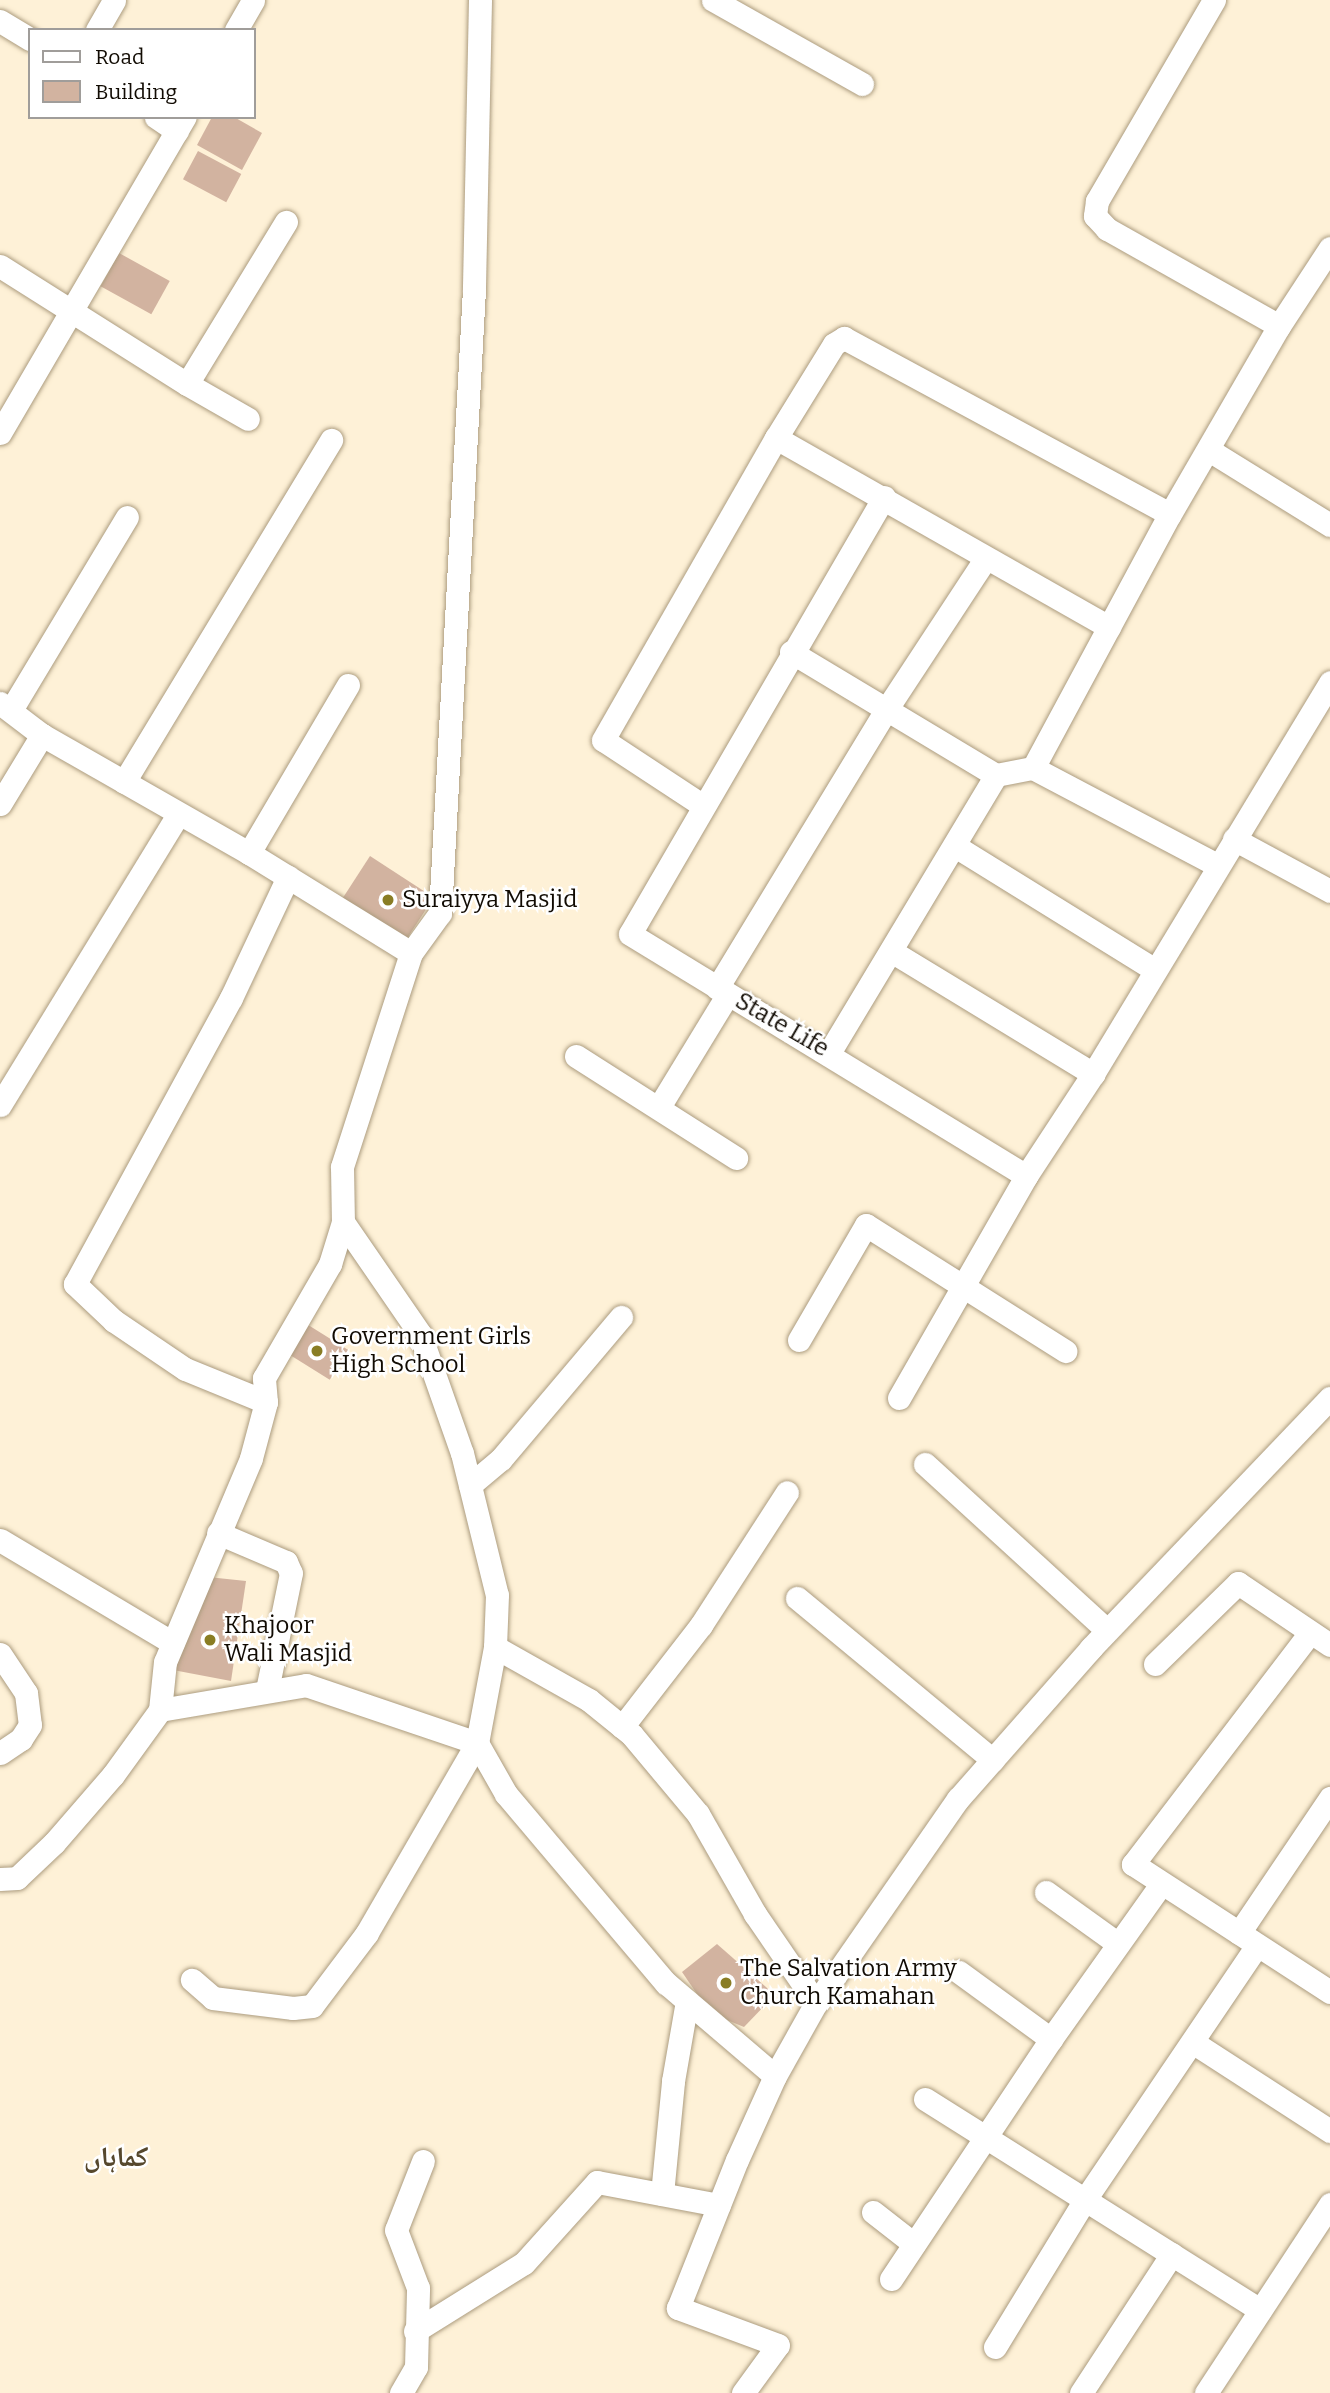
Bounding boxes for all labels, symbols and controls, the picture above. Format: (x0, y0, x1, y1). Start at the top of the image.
legend (28, 28, 256, 119)
text: Road (95, 44, 144, 70)
text: Building (95, 79, 177, 105)
place label: Suraiyya Masjid (402, 886, 577, 914)
marker: Suraiyya Masjid (380, 892, 396, 908)
street label: State Life (730, 987, 834, 1063)
place label: Government Girls High School (331, 1323, 531, 1379)
marker: Government Girls High School (309, 1343, 325, 1359)
place label: Khajoor Wali Masjid (224, 1612, 352, 1668)
marker: Khajoor Wali Masjid (202, 1632, 218, 1648)
place label: The Salvation Army Church Kamahan (740, 1955, 957, 2011)
marker: The Salvation Army Church Kamahan (718, 1975, 734, 1991)
district label: کماہاں (84, 2140, 148, 2174)

